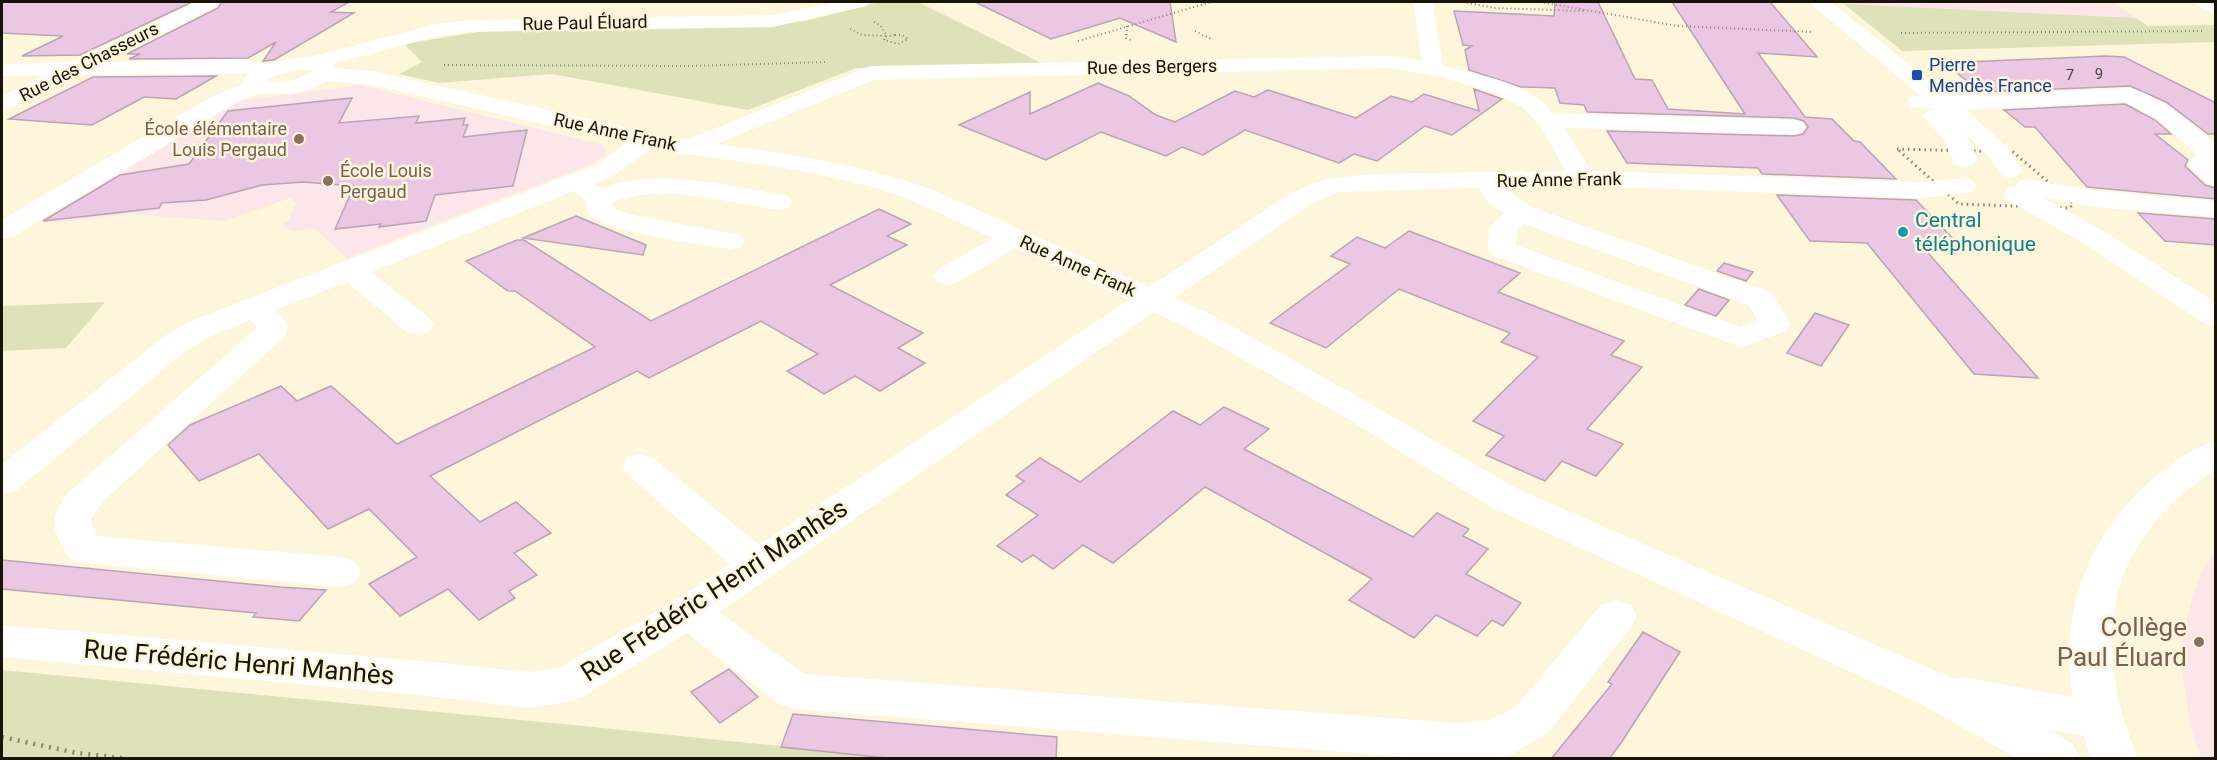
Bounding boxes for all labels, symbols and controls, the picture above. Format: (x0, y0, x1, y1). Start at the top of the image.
street label: Rue Paul Éluard (522, 11, 648, 34)
street label: Rue des Chasseurs (16, 17, 162, 106)
place label: Pierre Mendès France (1929, 54, 2052, 96)
street label: Rue des Bergers (1087, 55, 1217, 78)
house number: 9 (2095, 65, 2103, 83)
house number: 7 (2066, 66, 2074, 84)
marker: Pierre Mendès France (1910, 68, 1924, 82)
street label: Rue Anne Frank (552, 108, 679, 155)
place label: École élémentaire Louis Pergaud (145, 118, 287, 160)
marker: École élémentaire Louis Pergaud (292, 132, 306, 146)
place label: École Louis Pergaud (340, 160, 432, 202)
street label: Rue Anne Frank (1496, 168, 1623, 191)
marker: École Louis Pergaud (321, 174, 335, 188)
place label: Central téléphonique (1915, 208, 2036, 256)
marker: Central téléphonique (1896, 225, 1910, 239)
street label: Rue Anne Frank (1017, 231, 1140, 301)
street label: Rue Frédéric Henri Manhès (575, 493, 853, 687)
place label: Collège Paul Éluard (2057, 612, 2187, 672)
street label: Rue Frédéric Henri Manhès (82, 633, 396, 691)
marker: Collège Paul Éluard (2192, 635, 2206, 649)

